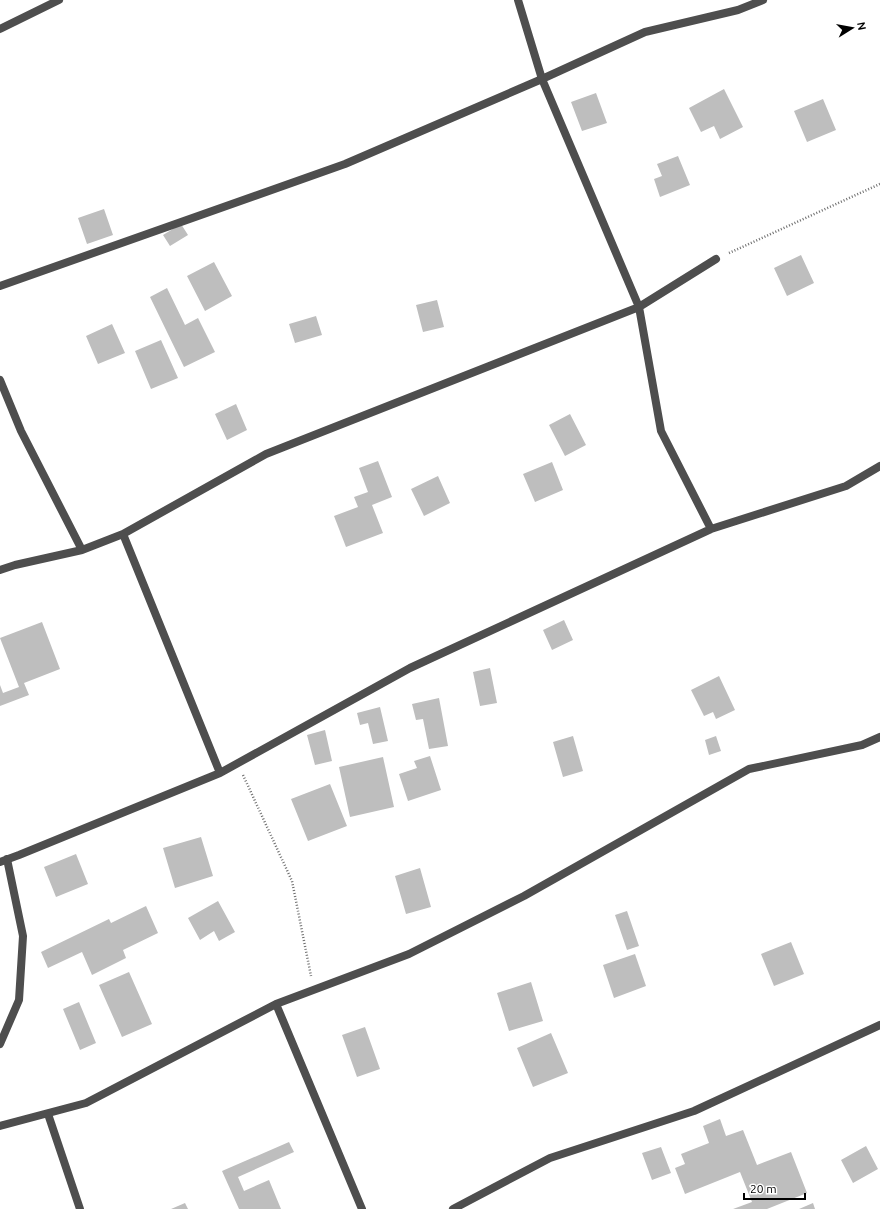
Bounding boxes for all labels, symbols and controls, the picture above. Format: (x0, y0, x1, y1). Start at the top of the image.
north arrow (832, 8, 872, 48)
text: N (855, 21, 868, 31)
scale bar (744, 1175, 805, 1201)
text: 20 m (750, 1182, 777, 1195)

